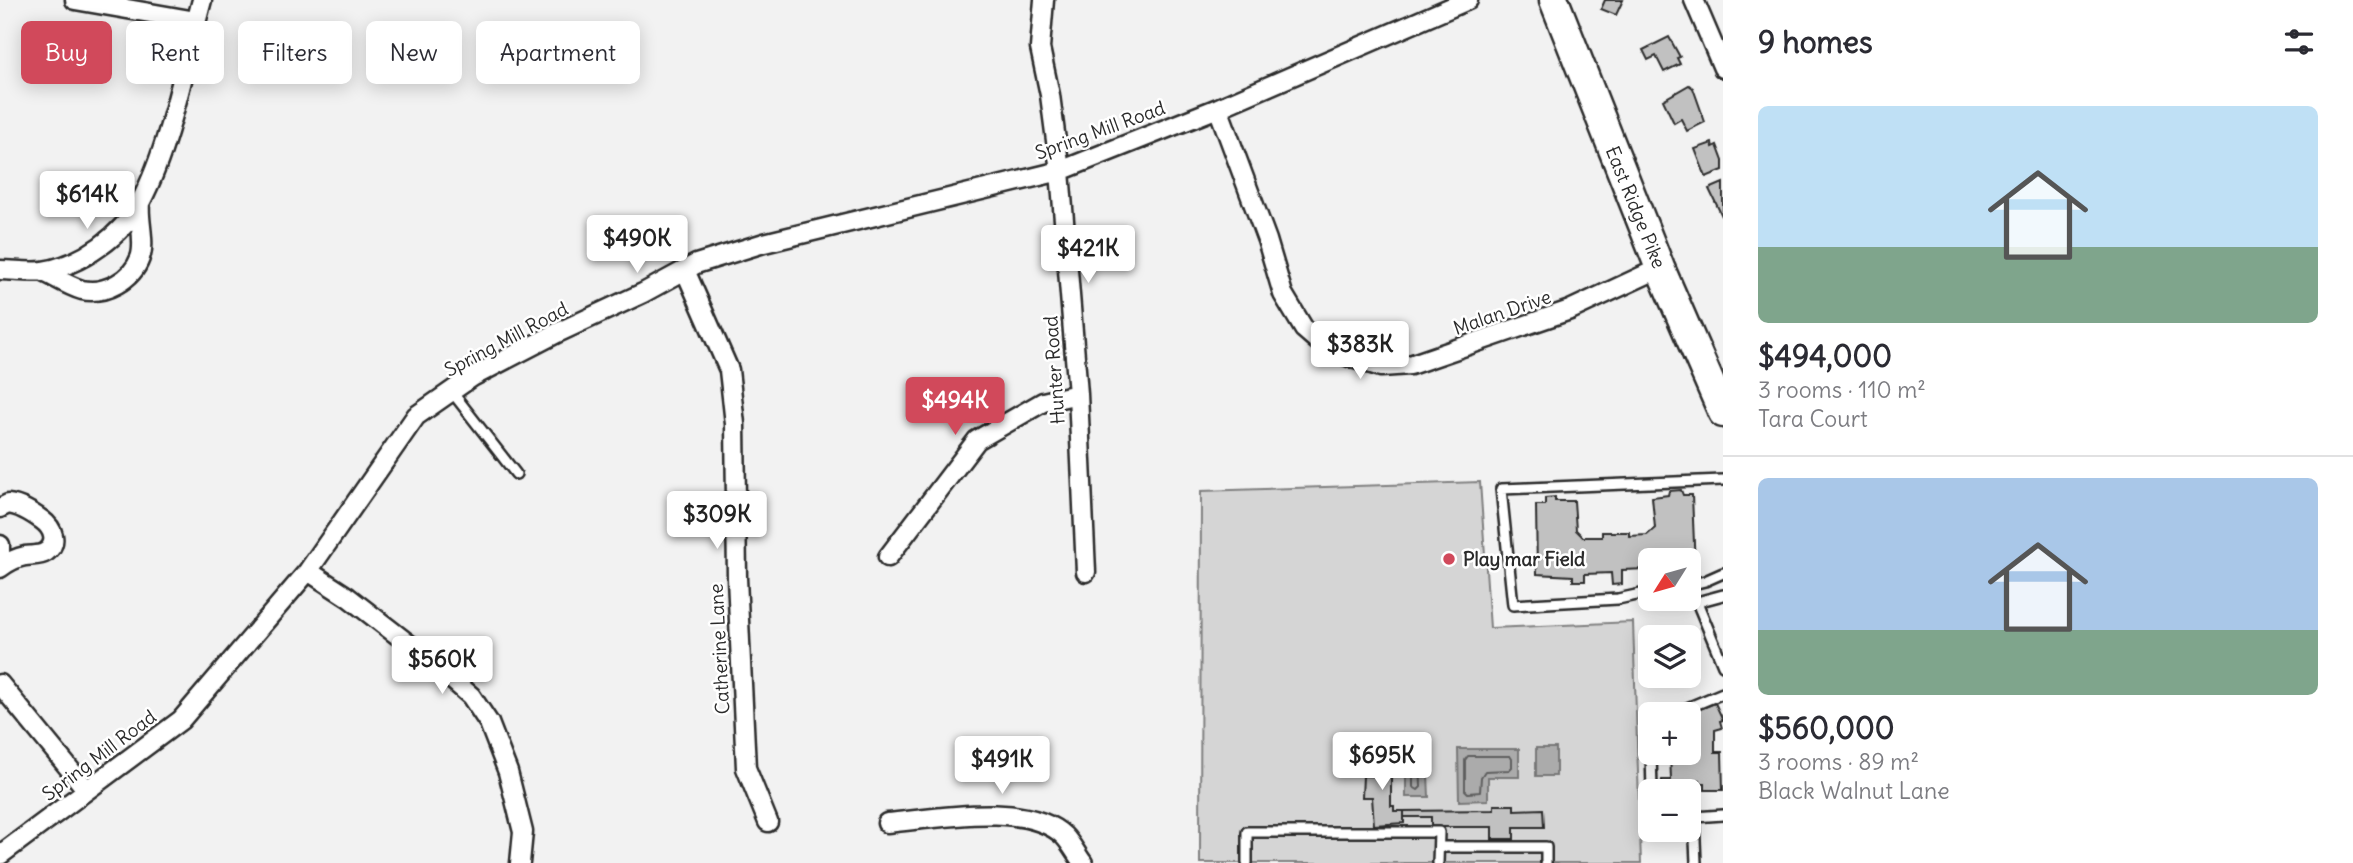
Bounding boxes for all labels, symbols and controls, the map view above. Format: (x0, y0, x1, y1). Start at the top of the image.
chip: Buy (21, 21, 112, 84)
chip: Rent (126, 21, 224, 84)
chip: Filters (238, 21, 352, 84)
chip: New (366, 21, 462, 84)
chip: Apartment (476, 21, 640, 84)
text: 9 homes (1758, 23, 1873, 61)
icon: filters (2280, 23, 2318, 61)
street label: Spring Mill Road (1032, 95, 1168, 165)
street label: East Ridge Pike (1601, 142, 1671, 272)
icon: home (1975, 152, 2101, 278)
pin: $614K (38, 172, 136, 231)
text: $614K (56, 179, 118, 208)
pin: $490K (588, 216, 686, 275)
text: $490K (603, 223, 671, 252)
pin: $421K (1039, 226, 1137, 285)
text: $421K (1057, 233, 1119, 262)
street label: Malan Drive (1450, 284, 1554, 340)
street label: Spring Mill Road (440, 296, 572, 382)
street label: Hunter Road (1038, 315, 1070, 425)
pin: $383K (1311, 322, 1409, 381)
text: $383K (1327, 329, 1393, 358)
text: $494,000 (1758, 337, 1892, 375)
text: 3 rooms · 110 m² (1758, 375, 1926, 404)
pin: $494K (906, 378, 1004, 437)
text: $494K (922, 385, 988, 414)
text: Tara Court (1758, 404, 1868, 433)
pin: $309K (668, 491, 766, 551)
text: $309K (683, 499, 751, 528)
icon: home (1975, 524, 2101, 650)
place label: Play mar Field (1463, 547, 1585, 571)
north arrow (1638, 548, 1701, 611)
map controls (1638, 548, 1701, 842)
marker: Play mar Field (1441, 551, 1457, 567)
street label: Catherine Lane (704, 583, 734, 715)
button: layers (1638, 625, 1701, 688)
pin: $560K (393, 636, 491, 696)
text: $560K (408, 644, 476, 673)
button: + (1638, 702, 1701, 765)
street label: Spring Mill Road (37, 704, 161, 806)
text: $560,000 (1758, 709, 1894, 747)
pin: $695K (1333, 732, 1431, 792)
pin: $491K (953, 736, 1051, 796)
text: $695K (1349, 740, 1415, 769)
text: $491K (971, 744, 1033, 773)
text: 3 rooms · 89 m² (1758, 747, 1919, 776)
text: Black Walnut Lane (1758, 776, 1950, 805)
button: − (1638, 779, 1701, 842)

